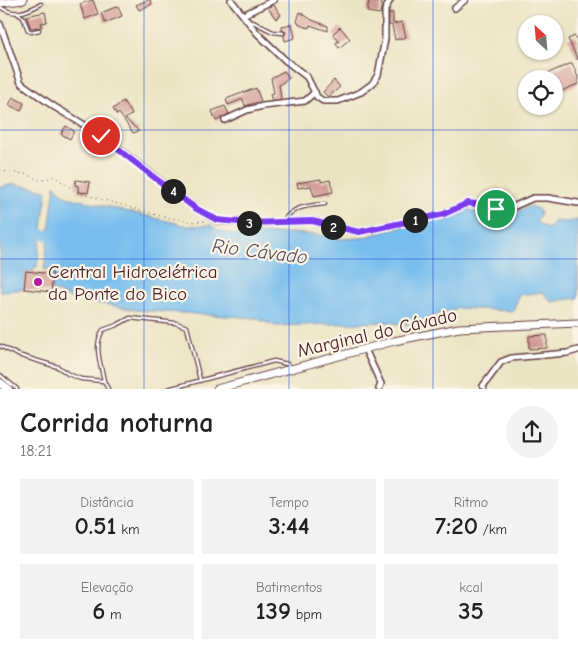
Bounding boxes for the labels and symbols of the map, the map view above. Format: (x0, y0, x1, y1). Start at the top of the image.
north arrow (518, 15, 562, 60)
pin (80, 115, 122, 157)
pin: 4 (160, 178, 186, 204)
pin (475, 188, 517, 230)
pin: 1 (402, 208, 428, 232)
pin: 3 (236, 210, 262, 236)
pin: 2 (320, 214, 346, 240)
water label: Rio Cávado (211, 234, 309, 269)
place label: Central Hidroelétrica da Ponte do Bico (48, 261, 217, 305)
marker: Central Hidroelétrica da Ponte do Bico (32, 276, 44, 288)
street label: Marginal do Cávado (295, 304, 459, 362)

